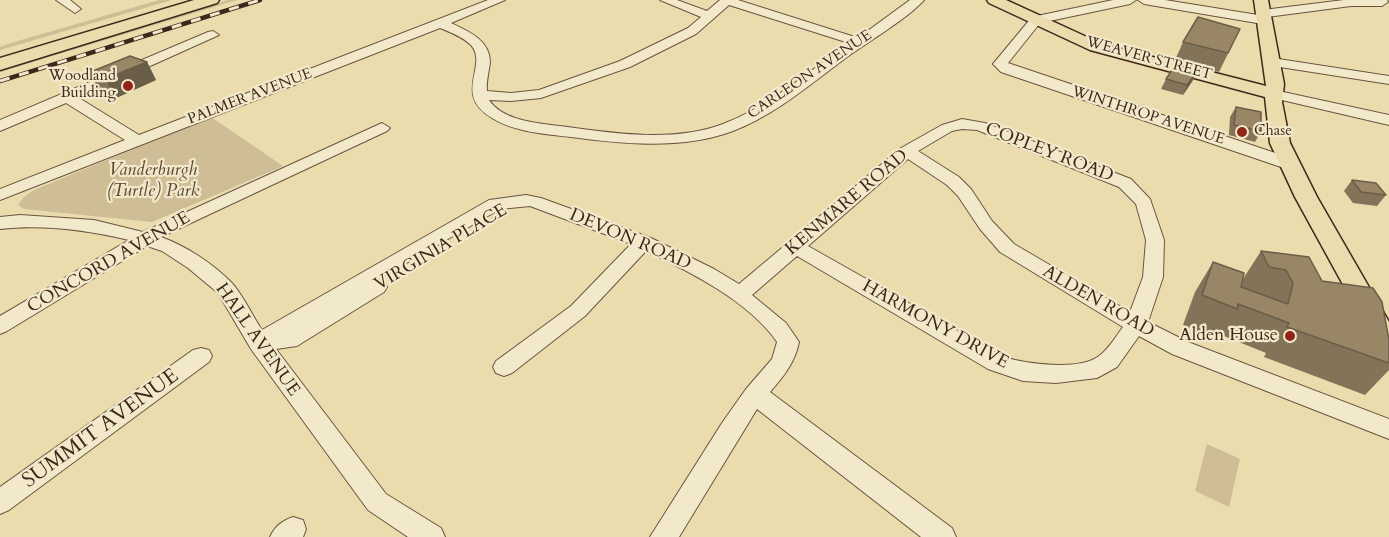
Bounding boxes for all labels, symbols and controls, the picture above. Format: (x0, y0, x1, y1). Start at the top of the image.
street label: CARLEON AVENUE (744, 27, 876, 123)
street label: WEAVER STREET (1084, 34, 1214, 84)
street label: PALMER AVENUE (185, 65, 315, 129)
place label: Woodland Building (48, 68, 116, 103)
marker: Woodland Building (121, 79, 135, 93)
street label: WINTHROP AVENUE (1069, 83, 1227, 149)
street label: COPLEY ROAD (982, 119, 1116, 187)
place label: Chase (1254, 123, 1292, 141)
marker: Chase (1235, 125, 1249, 139)
street label: KENMARE ROAD (781, 145, 913, 261)
park label: Vanderburgh (Turtle) Park (107, 160, 199, 202)
street label: VIRGINIA PLACE (371, 200, 511, 296)
street label: DEVON ROAD (566, 205, 694, 275)
street label: CONCORD AVENUE (24, 208, 194, 318)
street label: ALDEN ROAD (1038, 261, 1158, 343)
street label: HARMONY DRIVE (858, 276, 1012, 374)
street label: HALL AVENUE (210, 279, 304, 401)
place label: Alden House (1179, 325, 1278, 347)
marker: Alden House (1283, 329, 1297, 343)
street label: SUMMIT AVENUE (18, 364, 184, 494)

